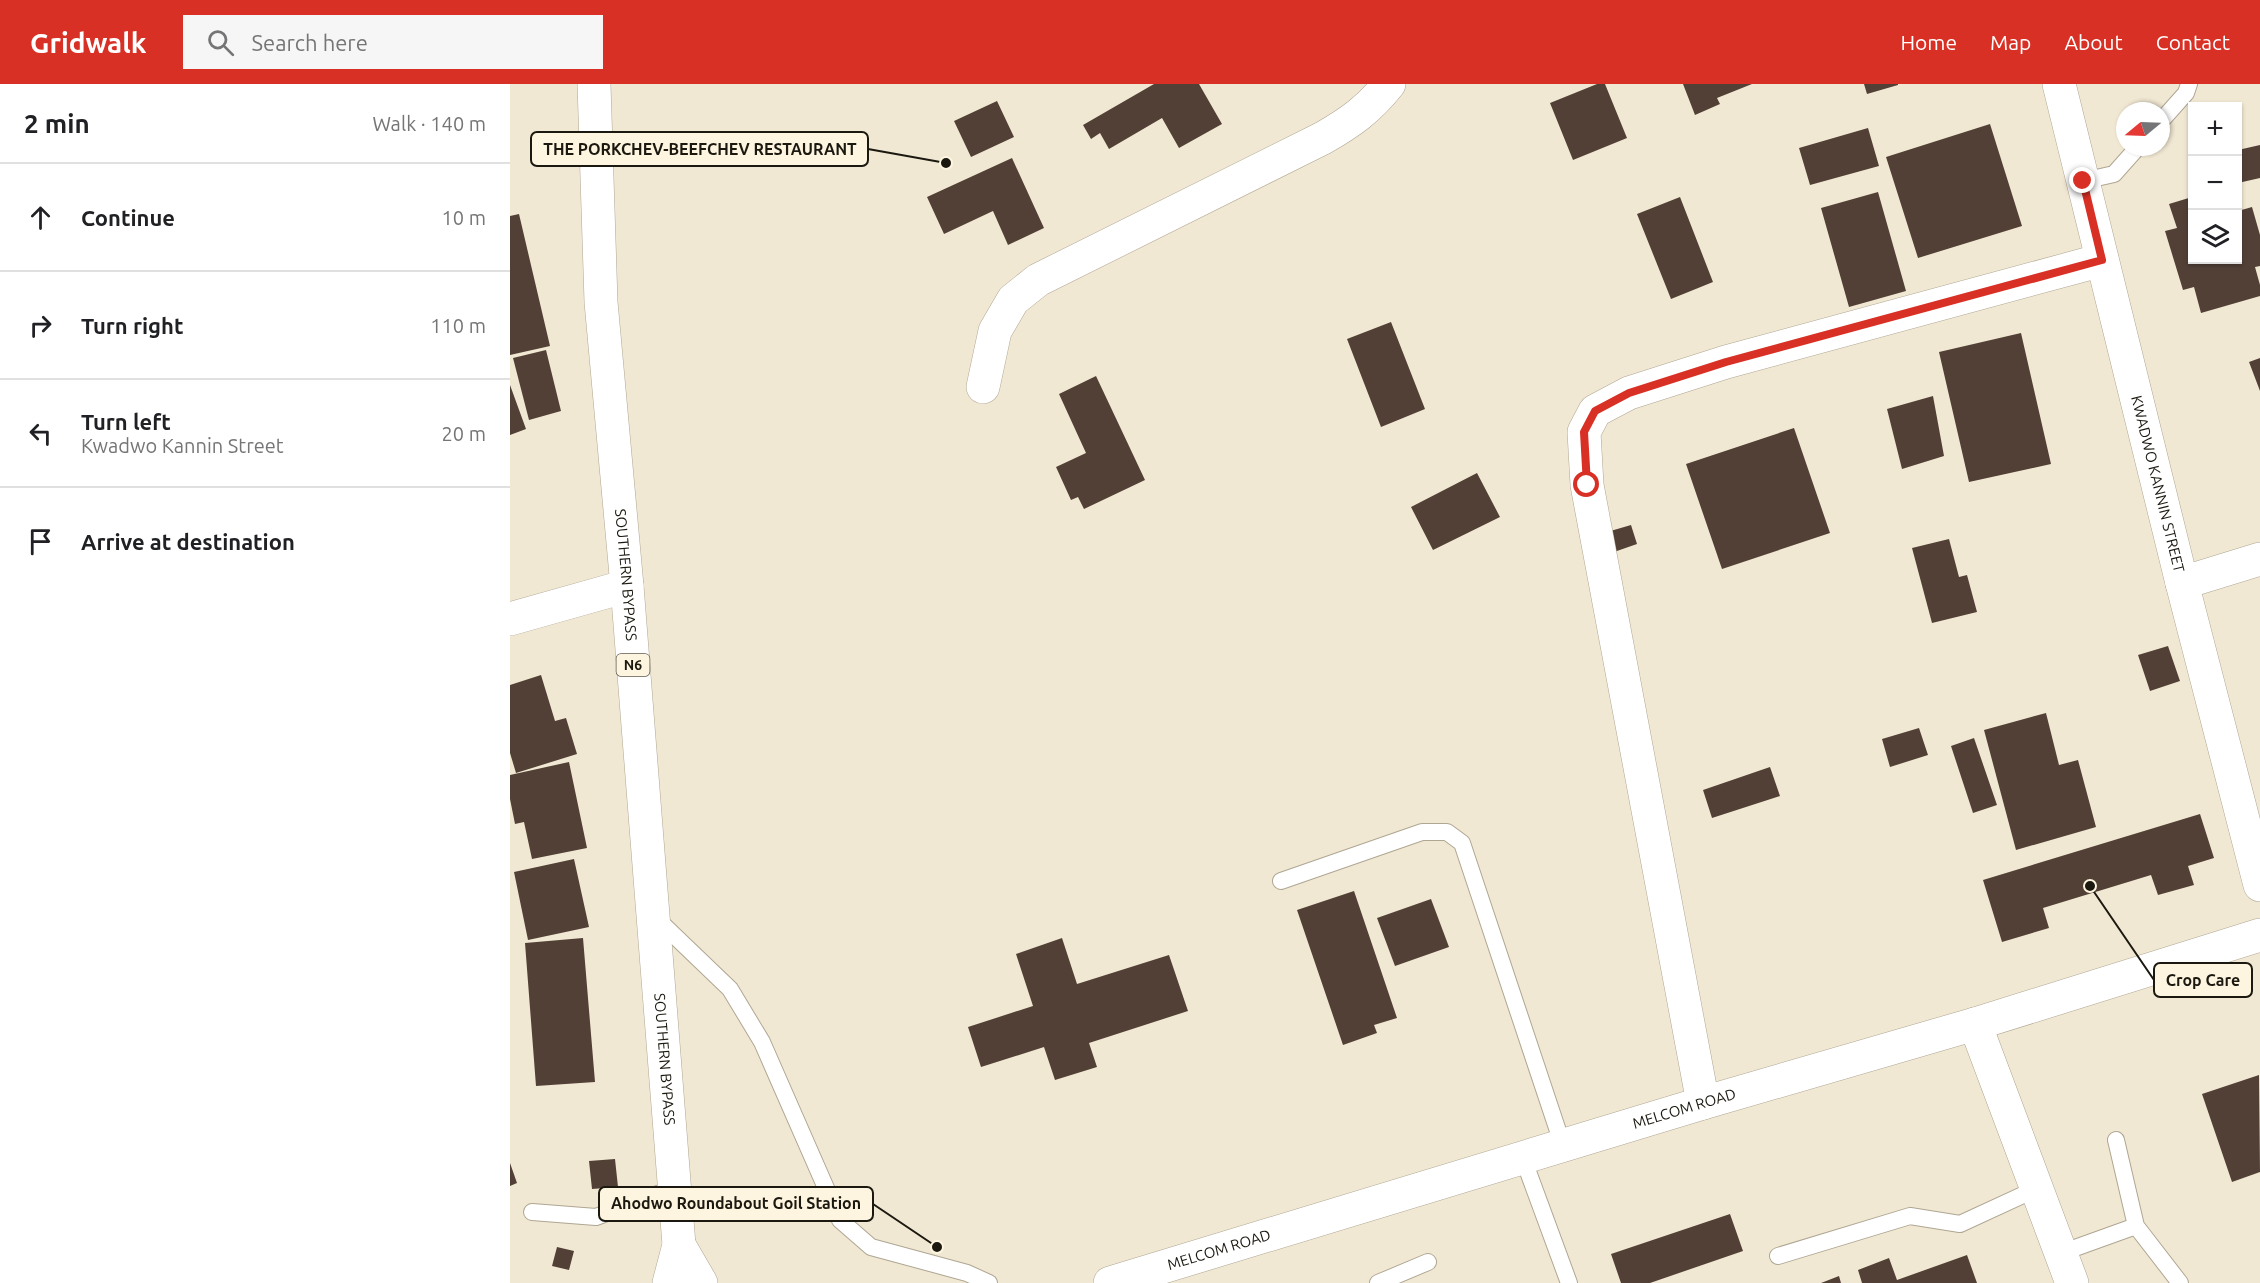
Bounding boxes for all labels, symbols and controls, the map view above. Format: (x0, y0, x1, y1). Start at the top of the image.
search box (183, 15, 603, 69)
icon: search (204, 26, 237, 59)
text: Gridwalk (30, 27, 147, 58)
text: Search here (252, 30, 368, 55)
text: Home (1900, 30, 1957, 54)
text: Map (1990, 30, 2031, 54)
text: About (2064, 30, 2123, 54)
text: Contact (2156, 30, 2230, 54)
north arrow (2116, 102, 2170, 156)
map controls (2188, 102, 2242, 264)
button: + (2188, 102, 2242, 156)
text: 2 min (24, 109, 90, 138)
text: Walk · 140 m (373, 112, 486, 135)
callout: THE PORKCHEV-BEEFCHEV RESTAURANT (531, 132, 868, 166)
text: THE PORKCHEV-BEEFCHEV RESTAURANT (543, 140, 857, 158)
button: − (2188, 156, 2242, 210)
route end (2069, 167, 2095, 193)
icon: ahead (24, 201, 57, 234)
text: Continue (81, 205, 175, 230)
text: 10 m (442, 206, 486, 229)
button: layers (2188, 210, 2242, 264)
icon: right (24, 309, 57, 342)
text: Turn right (81, 313, 183, 338)
text: 110 m (430, 314, 486, 337)
street label: KWADWO KANNIN STREET (2128, 394, 2188, 575)
text: Turn left (81, 409, 171, 434)
icon: left (24, 417, 57, 450)
text: 20 m (442, 422, 486, 445)
text: Kwadwo Kannin Street (81, 434, 284, 457)
route start (1573, 471, 1599, 497)
street label: SOUTHERN BYPASS (612, 508, 640, 642)
icon: arrive (24, 525, 57, 558)
text: Arrive at destination (81, 529, 295, 554)
road number: N6 (616, 654, 650, 676)
callout: Crop Care (2154, 963, 2252, 997)
text: Crop Care (2166, 971, 2240, 989)
street label: SOUTHERN BYPASS (651, 992, 679, 1126)
street label: MELCOM ROAD (1630, 1085, 1738, 1132)
callout: Ahodwo Roundabout Goil Station (599, 1187, 873, 1221)
text: Ahodwo Roundabout Goil Station (611, 1194, 861, 1212)
street label: MELCOM ROAD (1165, 1226, 1273, 1273)

